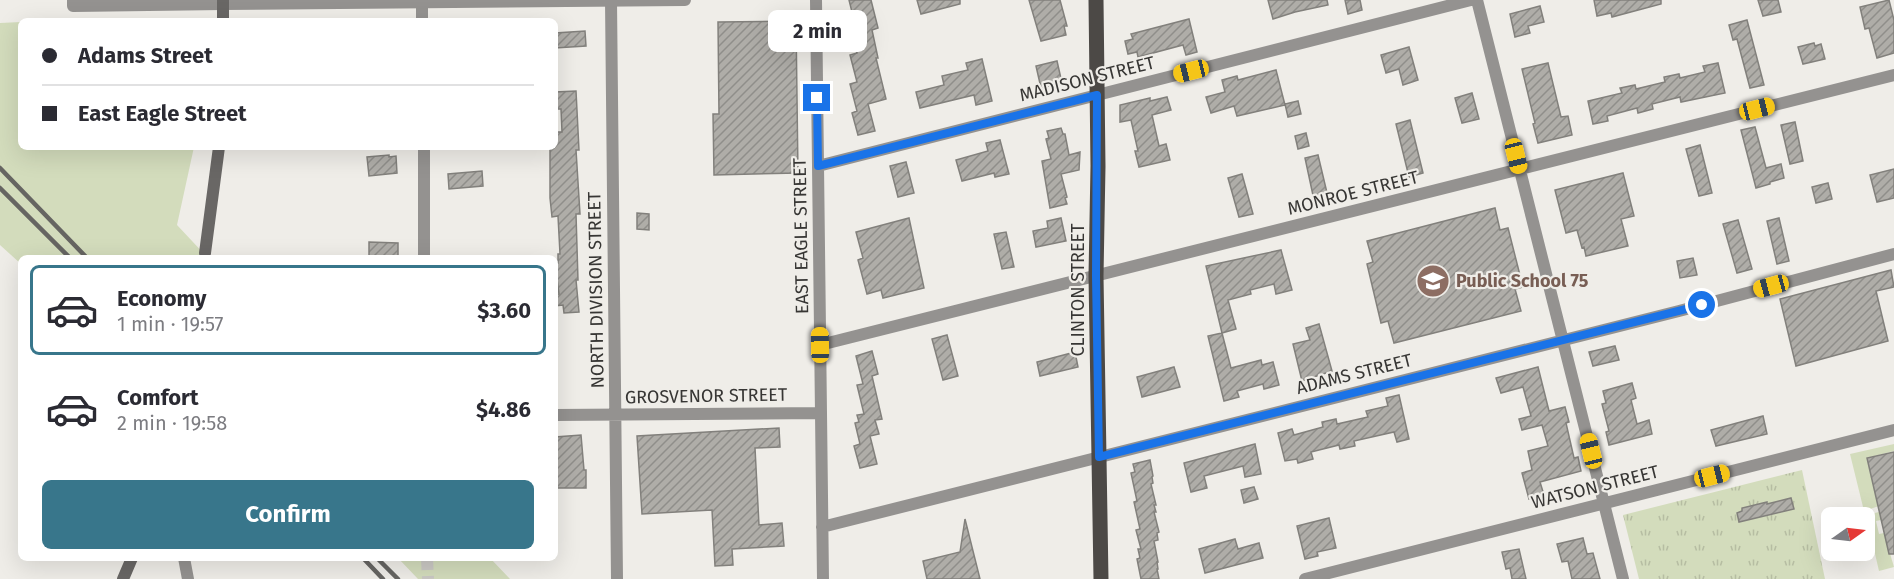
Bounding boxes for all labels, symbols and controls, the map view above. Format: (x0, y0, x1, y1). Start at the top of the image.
callout: 2 min (768, 11, 866, 53)
text: 2 min (793, 19, 842, 43)
text: Adams Street (78, 42, 213, 69)
street label: MADISON STREET (1017, 51, 1158, 106)
car (1171, 58, 1211, 84)
route end (803, 84, 830, 111)
car (1737, 96, 1777, 122)
text: East Eagle Street (78, 100, 247, 127)
car (1503, 136, 1529, 176)
street label: EAST EAGLE STREET (789, 157, 813, 314)
street label: MONROE STREET (1285, 166, 1422, 220)
street label: NORTH DIVISION STREET (583, 191, 609, 388)
street label: CLINTON STREET (1067, 223, 1089, 357)
school or university icon: Public School 75 (1415, 263, 1451, 299)
place label: Public School 75 (1456, 270, 1589, 292)
car (1751, 273, 1791, 299)
icon: car (45, 283, 99, 337)
text: Economy (117, 285, 206, 312)
route start (1688, 291, 1715, 318)
text: $3.60 (477, 297, 531, 324)
text: 1 min · 19:57 (117, 312, 223, 336)
car (811, 327, 829, 363)
street label: ADAMS STREET (1294, 349, 1415, 399)
icon: car (45, 382, 99, 436)
text: Comfort (117, 384, 198, 411)
street label: GROSVENOR STREET (625, 384, 788, 408)
text: $4.86 (476, 396, 531, 423)
text: 2 min · 19:58 (117, 411, 227, 435)
car (1578, 431, 1604, 471)
street label: WATSON STREET (1529, 460, 1662, 513)
car (1692, 463, 1732, 489)
button: Confirm (42, 480, 534, 549)
north arrow (1821, 507, 1875, 561)
map controls (1821, 507, 1875, 561)

